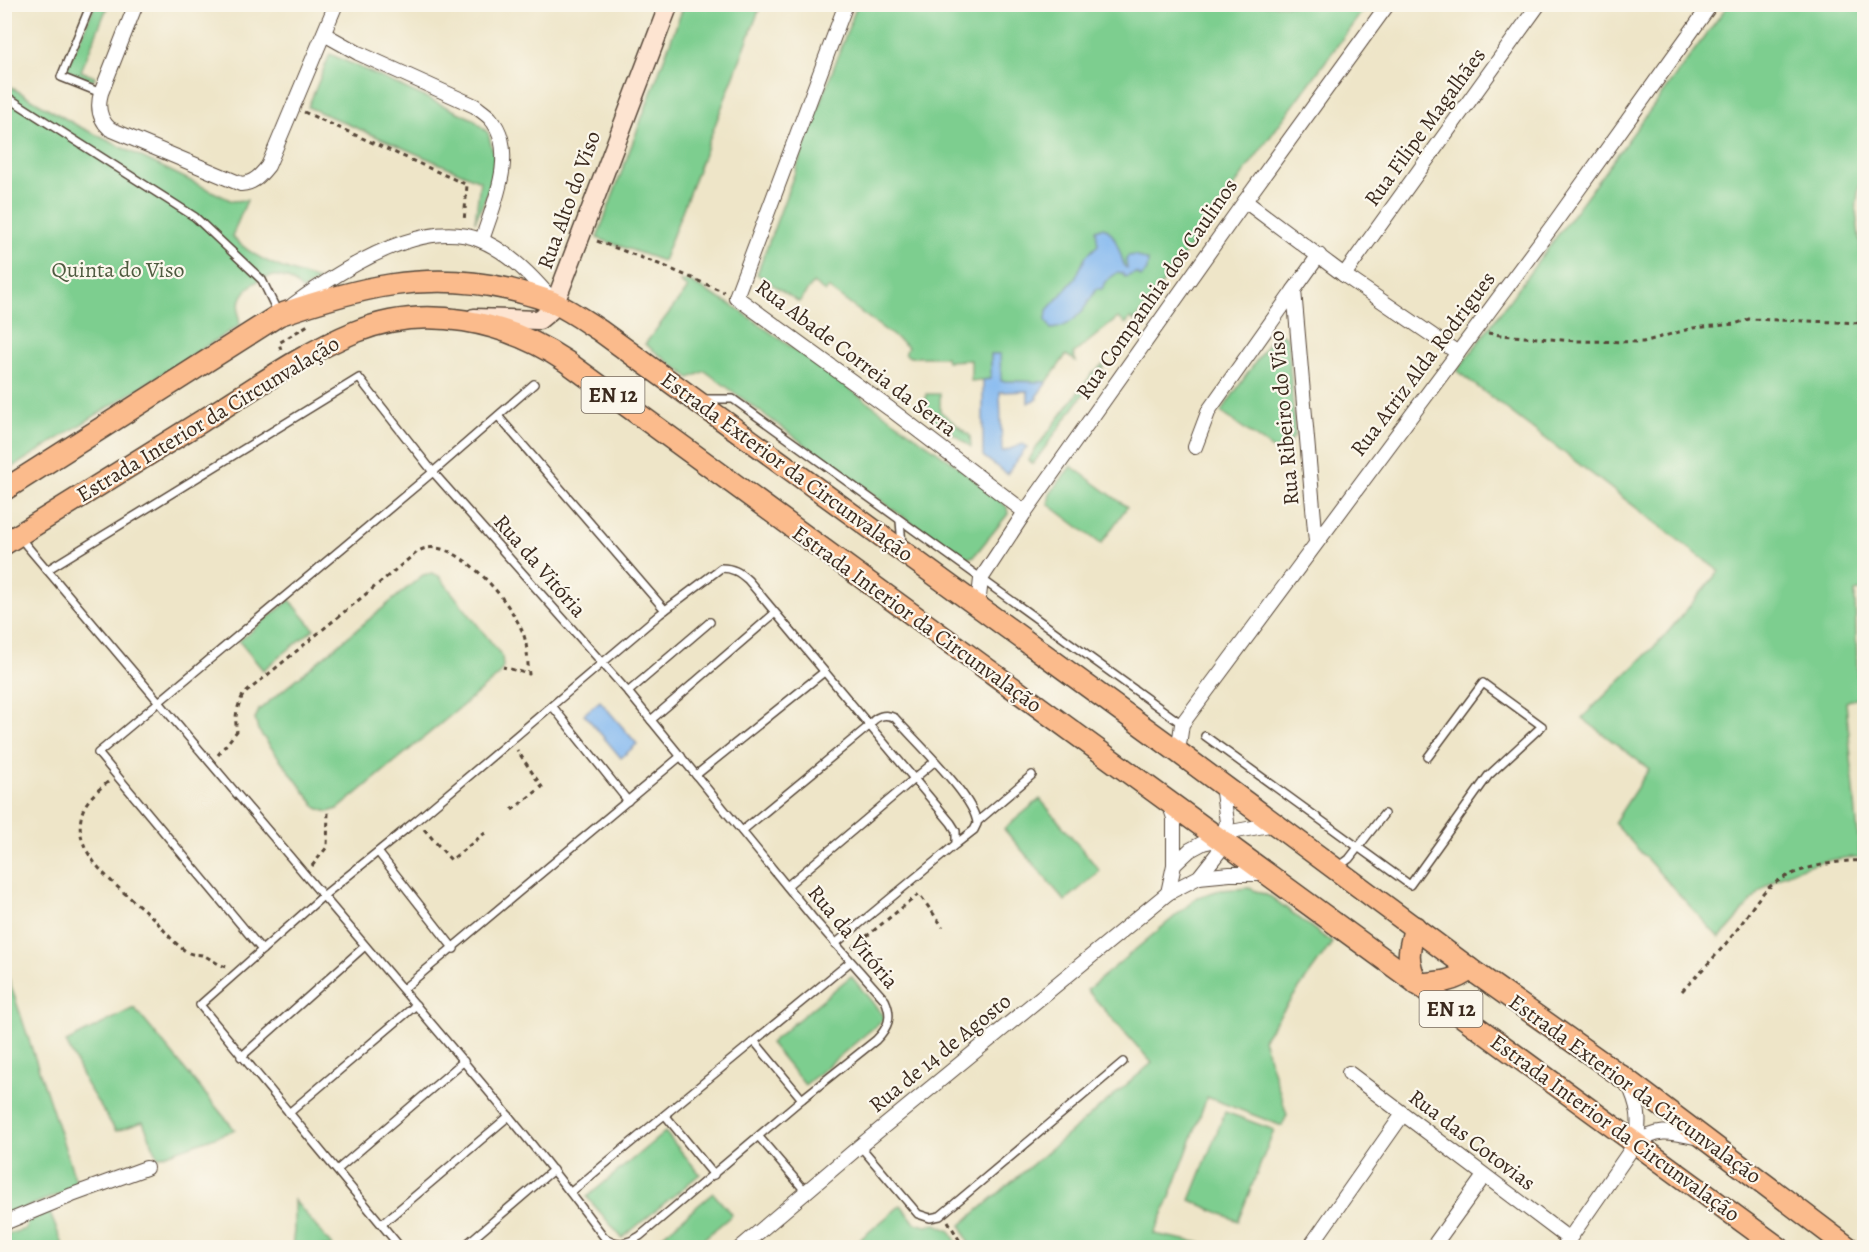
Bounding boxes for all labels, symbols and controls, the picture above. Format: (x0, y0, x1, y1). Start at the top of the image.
street label: Rua Filipe Magalhães (1357, 42, 1493, 212)
street label: Rua Alto do Viso (530, 127, 608, 273)
street label: Rua Companhia dos Caulinos (1069, 172, 1245, 406)
park label: Quinta do Viso (51, 255, 185, 285)
street label: Rua Atriz Alda Rodrigues (1343, 265, 1503, 463)
street label: Rua Abade Correia da Serra (749, 272, 964, 444)
street label: Estrada Interior da Circunvalação (71, 328, 345, 510)
street label: Rua Ribeiro do Viso (1261, 329, 1307, 507)
street label: Estrada Exterior da Circunvalação (655, 365, 919, 569)
road number: EN 12 (582, 377, 644, 413)
street label: Rua da Vitória (487, 508, 594, 625)
street label: Estrada Interior da Circunvalação (786, 518, 1048, 720)
street label: Rua da Vitória (801, 878, 906, 996)
street label: Rua de 14 de Agosto (863, 986, 1018, 1120)
street label: Estrada Exterior da Circunvalação (1503, 987, 1767, 1191)
road number: EN 12 (1420, 991, 1482, 1027)
street label: Estrada Interior da Circunvalação (1484, 1027, 1746, 1229)
street label: Rua das Cotovias (1402, 1082, 1542, 1198)

